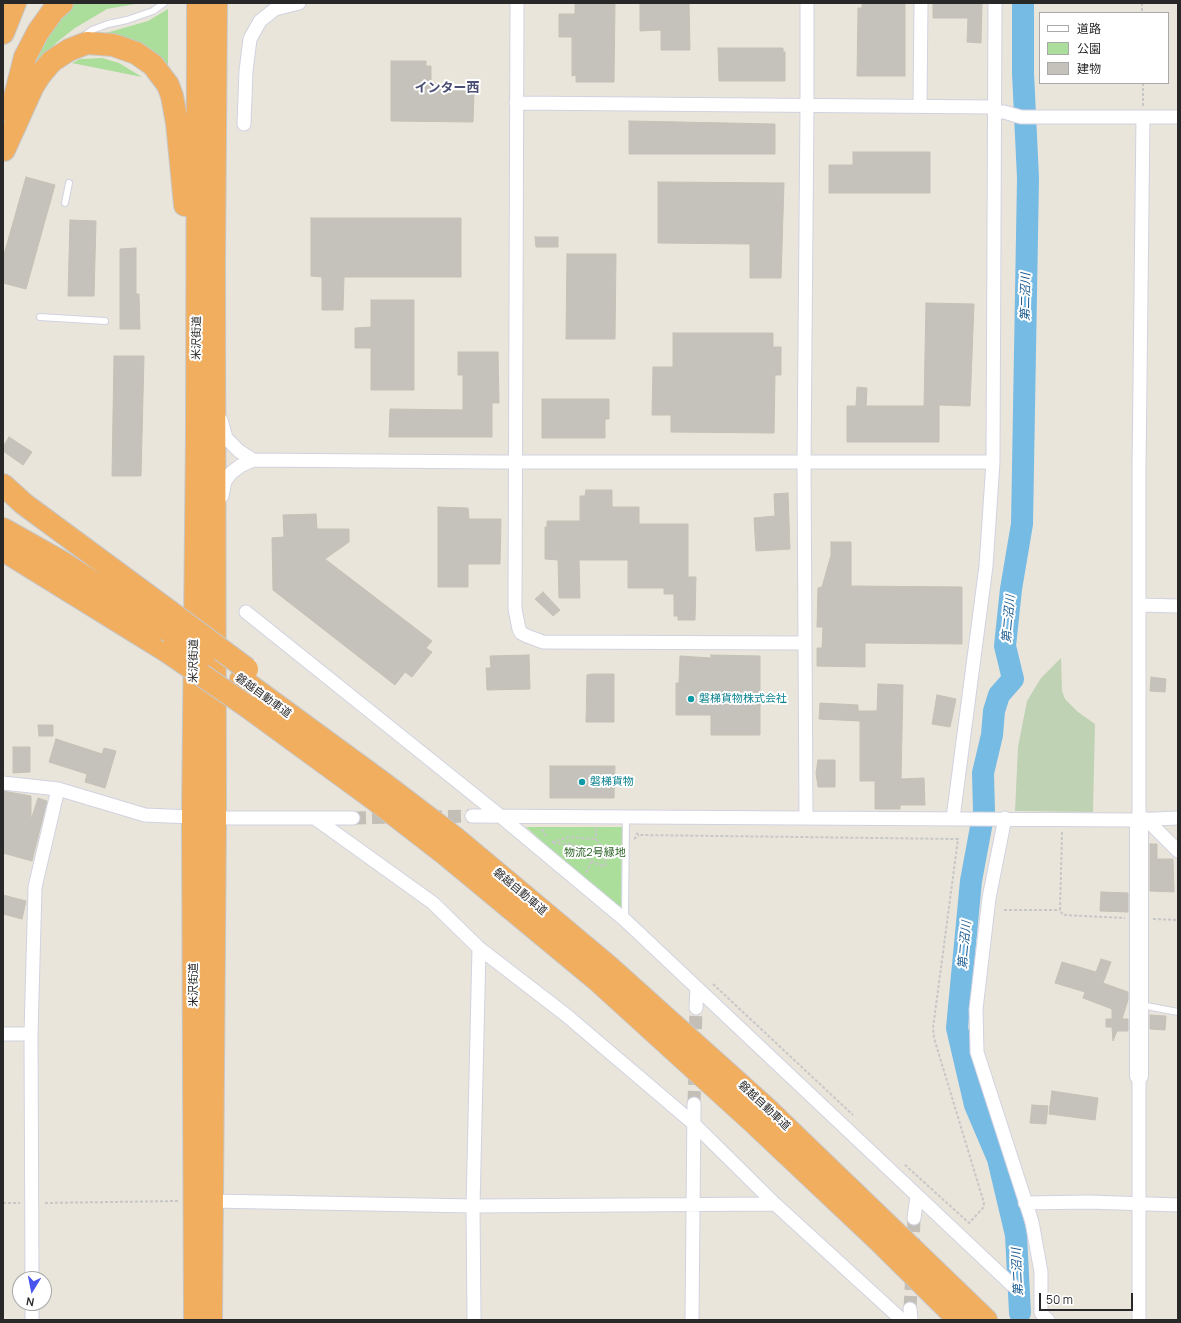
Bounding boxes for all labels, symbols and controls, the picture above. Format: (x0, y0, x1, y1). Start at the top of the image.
legend (1039, 12, 1169, 84)
text: 道路 (1077, 20, 1101, 37)
text: 公園 (1077, 40, 1101, 57)
text: 建物 (1077, 60, 1101, 77)
district label: インター西 (415, 80, 479, 96)
water label: 第二沼川 (1018, 273, 1034, 321)
street label: 米沢街道 (190, 316, 204, 360)
water label: 第二沼川 (1000, 594, 1018, 644)
street label: 米沢街道 (187, 639, 201, 683)
street label: 磐越自動車道 (232, 671, 294, 721)
place label: 磐梯貨物株式会社 (699, 692, 787, 706)
marker: 磐梯貨物株式会社 (686, 694, 696, 704)
place label: 磐梯貨物 (590, 775, 634, 789)
marker: 磐梯貨物 (577, 777, 587, 787)
park label: 物流2号緑地 (564, 846, 626, 860)
street label: 磐越自動車道 (490, 866, 550, 918)
water label: 第二沼川 (956, 920, 974, 970)
street label: 米沢街道 (187, 963, 201, 1007)
street label: 磐越自動車道 (735, 1079, 793, 1133)
water label: 第二沼川 (1010, 1248, 1026, 1296)
north arrow (12, 1271, 52, 1311)
scale bar (1041, 1285, 1135, 1311)
text: 50 m (1046, 1291, 1073, 1308)
text: N (25, 1294, 35, 1310)

